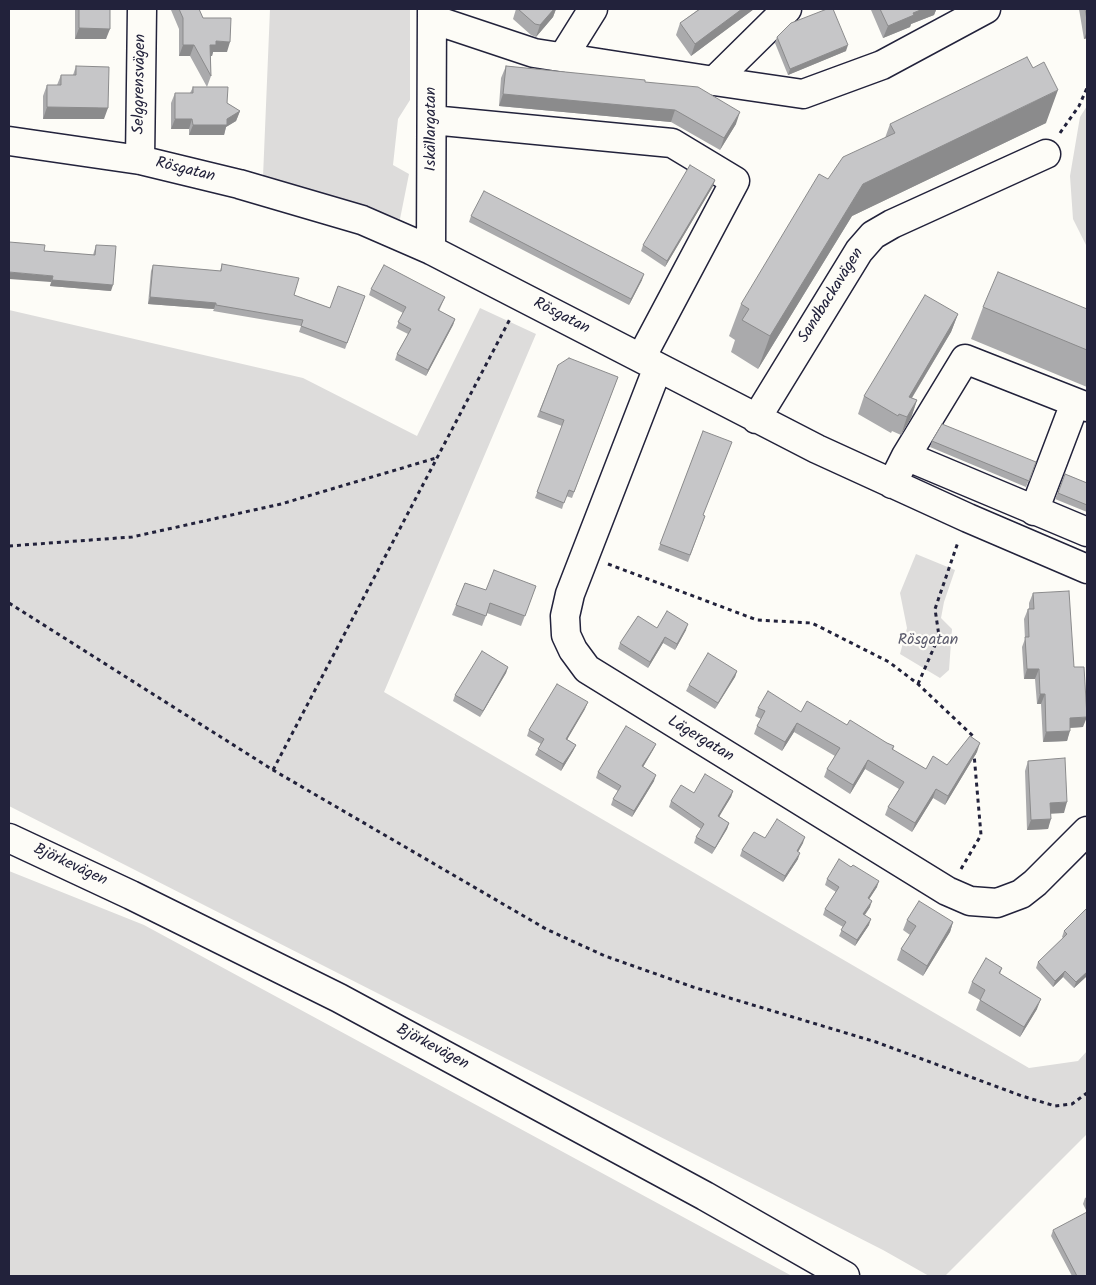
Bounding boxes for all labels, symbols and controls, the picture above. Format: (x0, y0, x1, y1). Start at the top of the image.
street label: Selggrensvägen (131, 34, 151, 134)
street label: Iskällargatan (422, 87, 442, 171)
street label: Rösgatan (153, 154, 217, 188)
street label: Sandbackavägen (795, 245, 869, 347)
street label: Rösgatan (530, 295, 592, 339)
park label: Rösgatan (898, 631, 958, 651)
street label: Lägergatan (663, 713, 737, 767)
street label: Björkevägen (30, 841, 110, 891)
street label: Björkevägen (393, 1021, 471, 1075)

